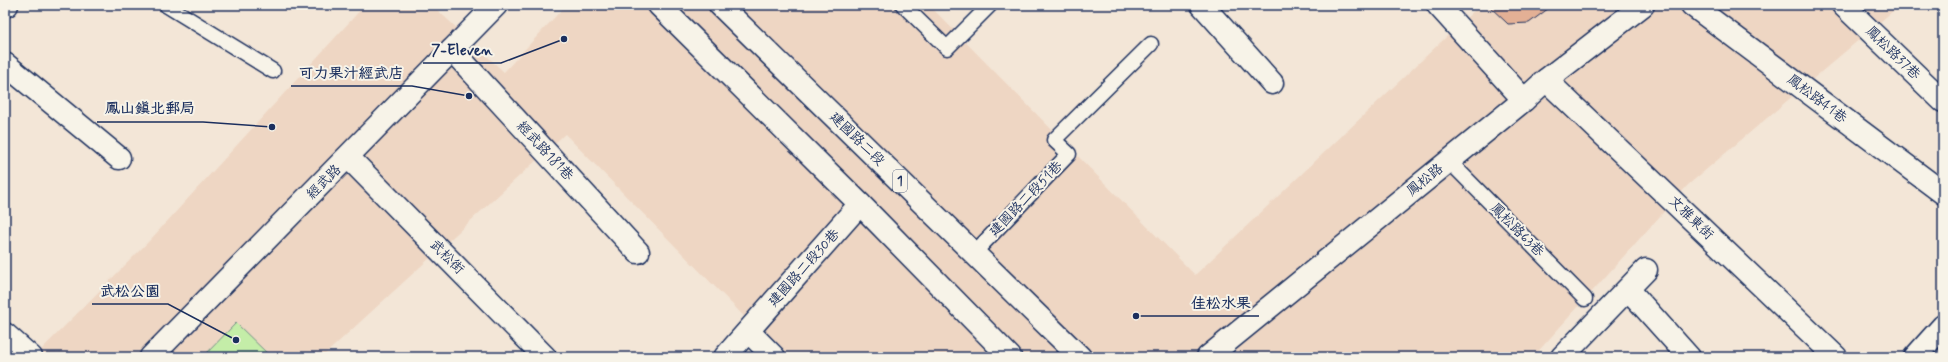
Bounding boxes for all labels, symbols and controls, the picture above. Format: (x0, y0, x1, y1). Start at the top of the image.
street label: 鳳松路37巷 (1862, 22, 1925, 84)
callout: 7-Eleven (423, 36, 501, 63)
text: 7-Eleven (431, 41, 493, 61)
callout: 可力果汁經武店 (291, 59, 412, 86)
text: 可力果汁經武店 (298, 64, 404, 84)
street label: 鳳松路41巷 (1784, 71, 1851, 128)
callout: 鳳山鎮北郵局 (97, 95, 203, 122)
text: 鳳山鎮北郵局 (105, 99, 195, 119)
street label: 建國路二段 (826, 108, 888, 170)
street label: 經武路181巷 (513, 117, 578, 185)
street label: 建國路二段51巷 (985, 157, 1067, 241)
street label: 鳳松路 (1403, 160, 1447, 200)
street label: 經武路 (303, 161, 345, 203)
road number: 1 (893, 170, 907, 192)
street label: 文雅東街 (1665, 192, 1717, 244)
street label: 鳳松路63巷 (1486, 199, 1548, 261)
street label: 建國路二段30巷 (764, 225, 844, 311)
street label: 武松街 (426, 236, 468, 278)
callout: 武松公園 (92, 277, 168, 304)
text: 武松公園 (100, 282, 160, 302)
callout: 佳松水果 (1183, 289, 1259, 316)
text: 佳松水果 (1191, 294, 1251, 314)

